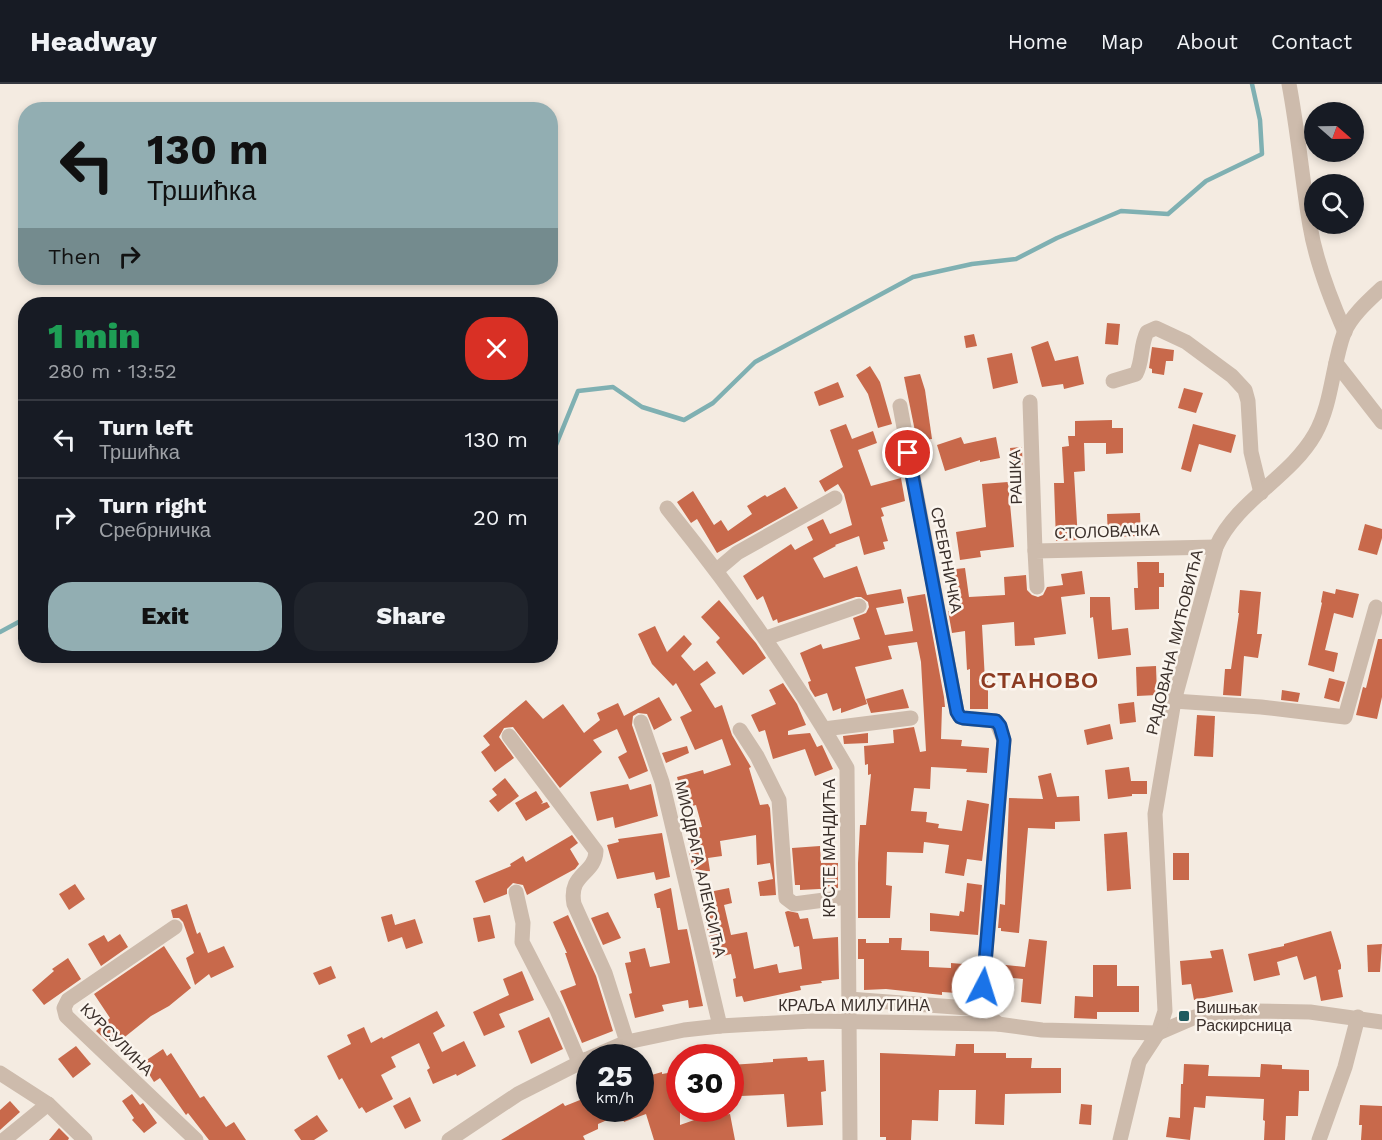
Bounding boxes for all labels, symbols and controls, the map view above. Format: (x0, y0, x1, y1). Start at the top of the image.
text: Headway (30, 25, 157, 58)
text: Home (1008, 29, 1068, 54)
text: Map (1101, 29, 1144, 54)
text: About (1177, 29, 1238, 54)
text: Contact (1271, 29, 1352, 54)
north arrow (1304, 102, 1364, 162)
map controls (1304, 102, 1364, 234)
text: 130 m (147, 125, 269, 174)
icon: left (48, 126, 126, 204)
button: search (1304, 174, 1364, 234)
text: Тршићка (147, 175, 256, 207)
icon: right (113, 240, 146, 273)
text: Then (48, 244, 101, 269)
text: 1 min (48, 315, 141, 357)
button: close (465, 317, 528, 380)
text: 280 m · 13:52 (48, 359, 177, 383)
text: Turn left (99, 415, 193, 440)
icon: left (48, 423, 81, 456)
text: 130 m (464, 427, 528, 452)
pin (882, 427, 933, 478)
icon: arrive (891, 436, 924, 469)
text: Тршићка (99, 440, 180, 464)
street label: РАШКА (1005, 449, 1026, 505)
text: Turn right (99, 493, 206, 518)
icon: right (48, 501, 81, 534)
text: 20 m (473, 505, 528, 530)
street label: СРЕБРНИЧКА (927, 505, 966, 615)
text: Сребрничка (99, 518, 211, 542)
street label: СТОЛОВАЧКА (1054, 520, 1160, 543)
street label: РАДОВАНА МИЋОВИЋА (1142, 547, 1207, 737)
button: Exit (48, 582, 282, 651)
button: Share (294, 582, 528, 651)
district label: СТАНОВО (980, 668, 1100, 693)
street label: КРСТЕ МАНДИЋА (820, 778, 839, 917)
street label: МИОДРАГА АЛЕКСИЋА (671, 779, 730, 959)
position arrow (951, 955, 1015, 1019)
street label: КРАЉА МИЛУТИНА (778, 996, 930, 1015)
place label: Вишњак Раскирсница (1196, 998, 1292, 1035)
street label: КУРСУЛИНА (76, 999, 157, 1080)
marker: Вишњак Раскирсница (1177, 1009, 1191, 1023)
speed limit sign: 30 (666, 1044, 744, 1122)
text: 25 (597, 1058, 633, 1093)
text: km/h (596, 1089, 634, 1107)

